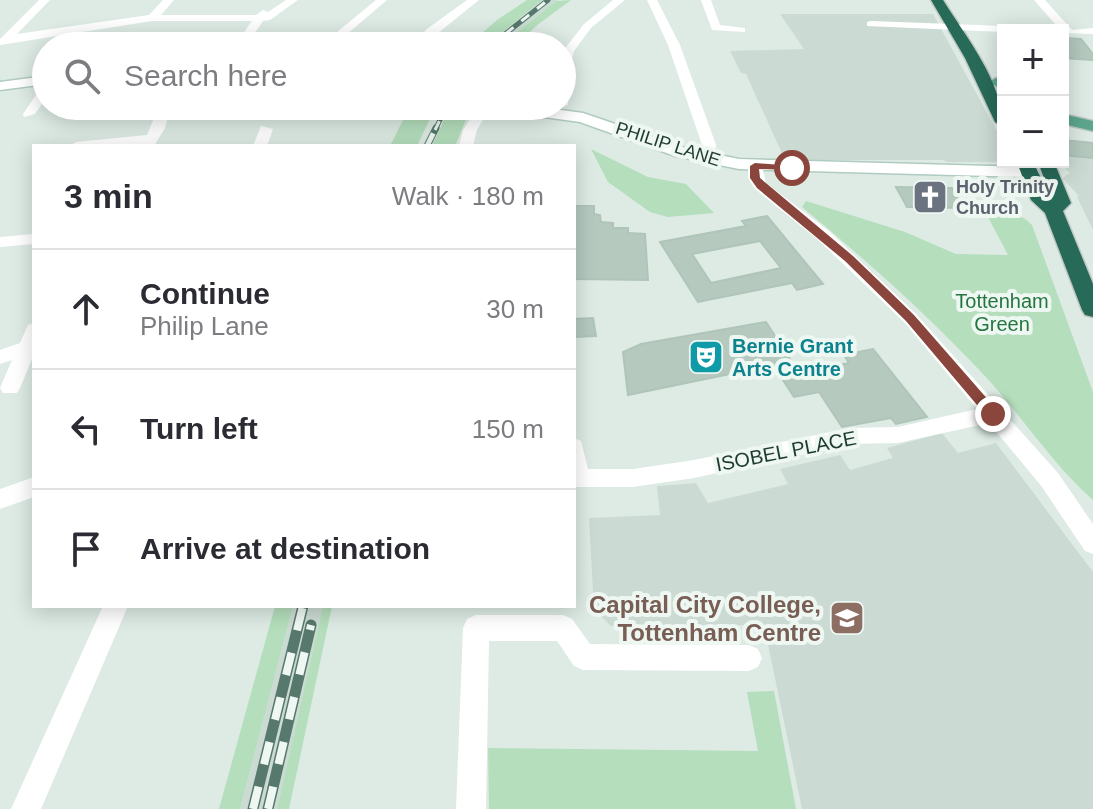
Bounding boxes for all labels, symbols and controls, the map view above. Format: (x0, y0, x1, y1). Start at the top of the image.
map controls (997, 24, 1069, 168)
button: + (997, 24, 1069, 96)
search box (32, 32, 576, 120)
icon: search (60, 54, 104, 98)
text: Search here (124, 59, 287, 92)
button: − (997, 96, 1069, 168)
street label: PHILIP LANE (613, 118, 723, 170)
route start (774, 150, 810, 186)
text: 3 min (64, 177, 153, 215)
place label: Holy Trinity Church (956, 177, 1054, 218)
church icon: Holy Trinity Church (911, 178, 949, 216)
text: Walk · 180 m (392, 181, 544, 211)
text: Continue (140, 277, 270, 310)
icon: ahead (64, 287, 108, 331)
park label: Tottenham Green (955, 290, 1049, 335)
text: 30 m (486, 294, 544, 324)
text: Philip Lane (140, 311, 269, 341)
place label: Bernie Grant Arts Centre (732, 335, 853, 380)
theatre icon: Bernie Grant Arts Centre (687, 338, 725, 376)
route end (975, 396, 1011, 432)
icon: left (64, 407, 108, 451)
text: Turn left (140, 412, 258, 445)
text: 150 m (472, 414, 544, 444)
street label: ISOBEL PLACE (714, 427, 858, 475)
icon: arrive (64, 527, 108, 571)
text: Arrive at destination (140, 532, 430, 565)
place label: Capital City College, Tottenham Centre (589, 591, 821, 646)
school or university icon: Capital City College, Tottenham Centre (828, 599, 866, 637)

